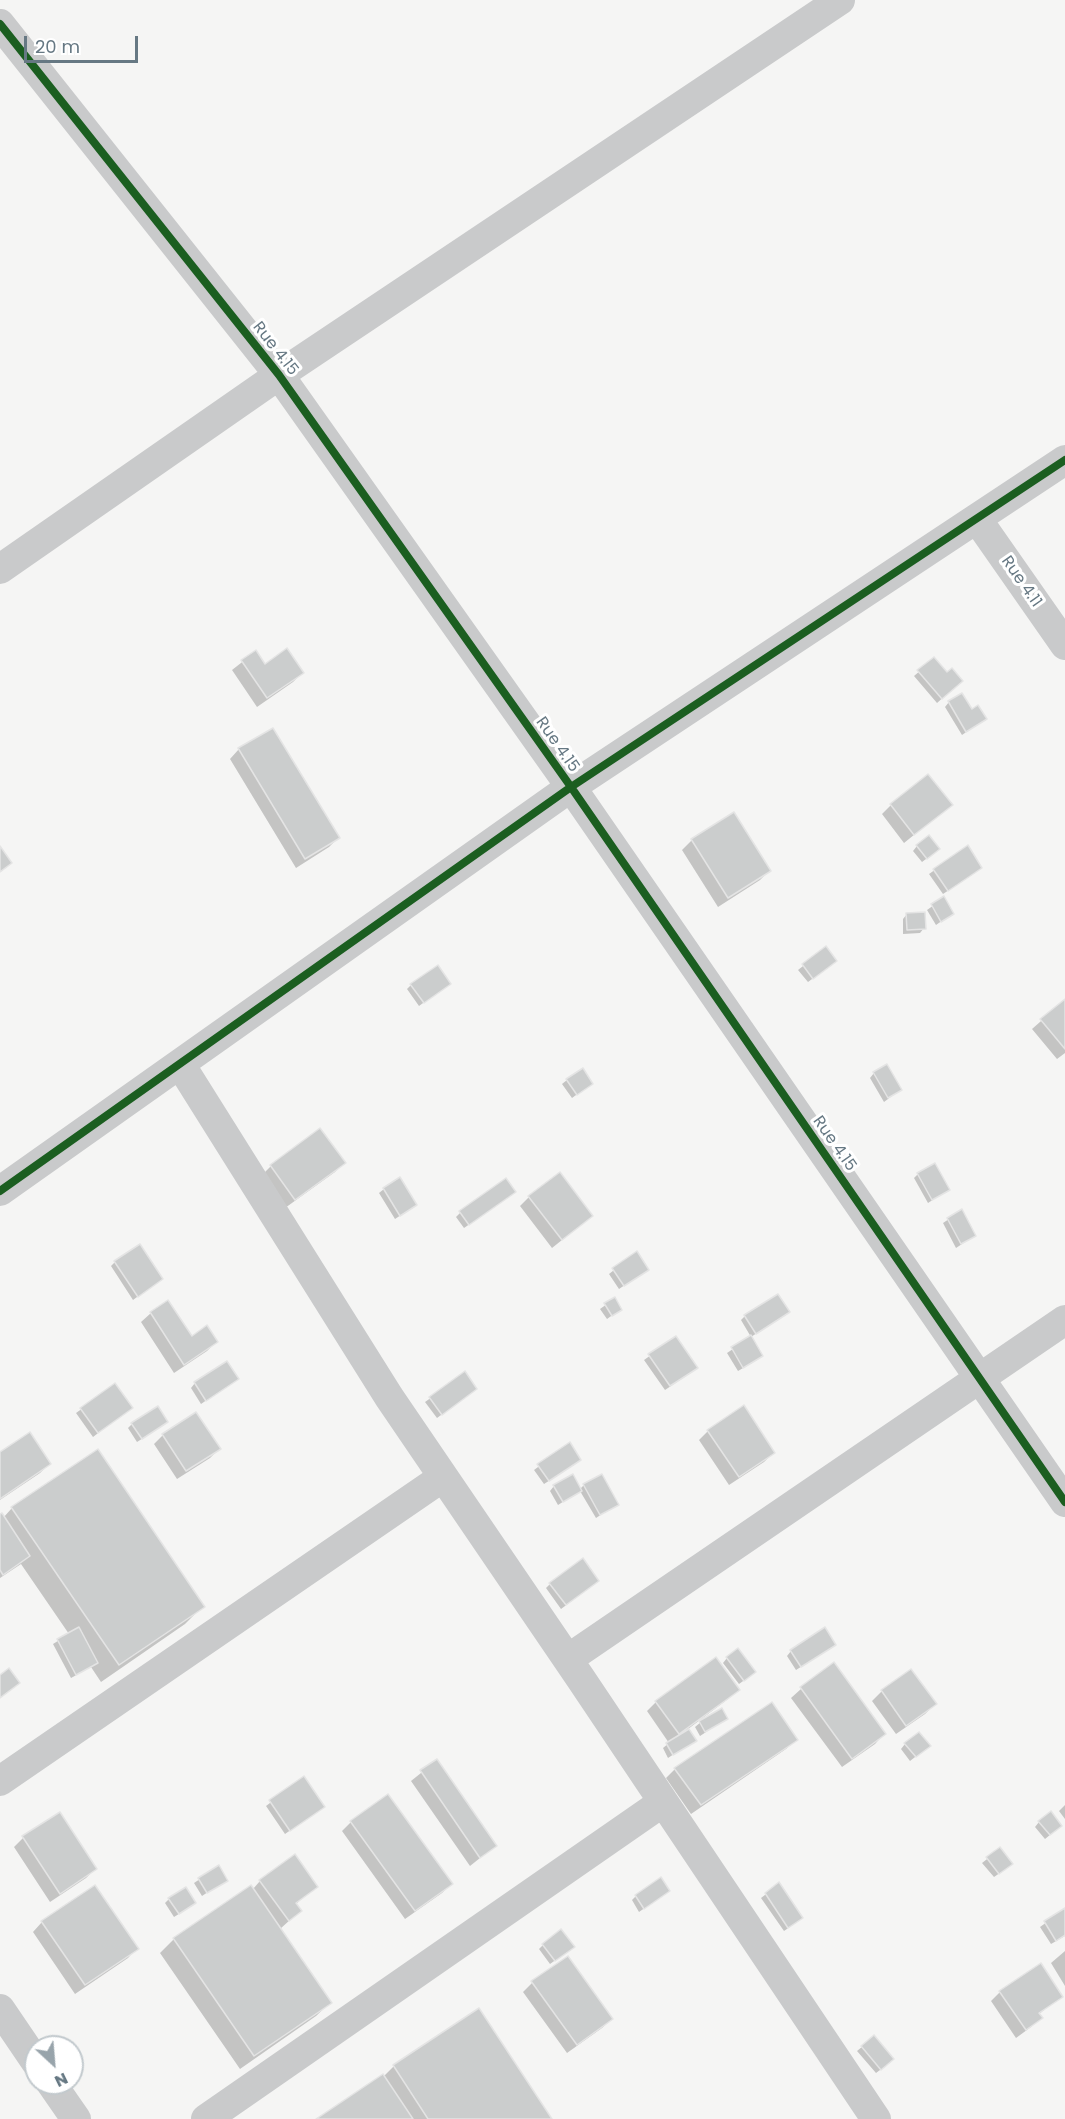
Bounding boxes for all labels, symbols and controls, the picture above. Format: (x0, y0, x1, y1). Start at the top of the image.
scale bar (27, 24, 141, 62)
text: 20 m (35, 34, 80, 59)
street label: Rue 4.15 (248, 318, 302, 380)
street label: Rue 4.11 (997, 553, 1045, 611)
street label: Rue 4.15 (531, 714, 583, 776)
street label: Rue 4.15 (808, 1113, 860, 1175)
north arrow (24, 2035, 84, 2095)
text: N (51, 2067, 72, 2093)

